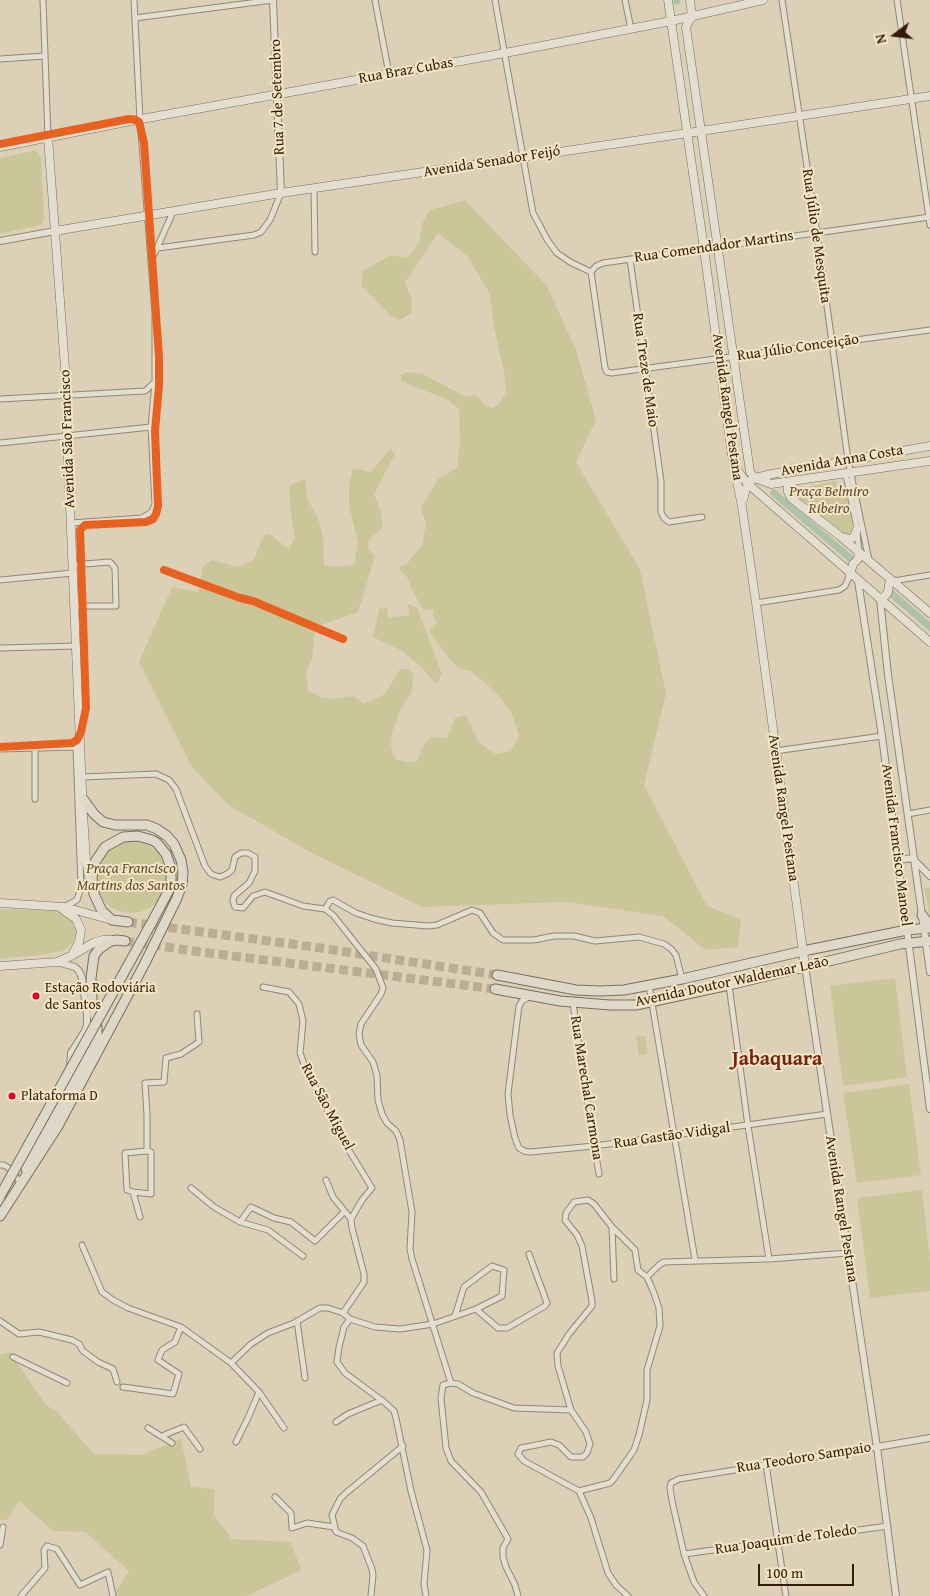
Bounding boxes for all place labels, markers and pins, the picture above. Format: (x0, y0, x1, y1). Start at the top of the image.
place label: Estação Rodoviária de Santos (45, 980, 156, 1012)
marker: Estação Rodoviária de Santos (31, 991, 41, 1001)
place label: Plataforma D (21, 1088, 98, 1104)
marker: Plataforma D (7, 1091, 17, 1101)

